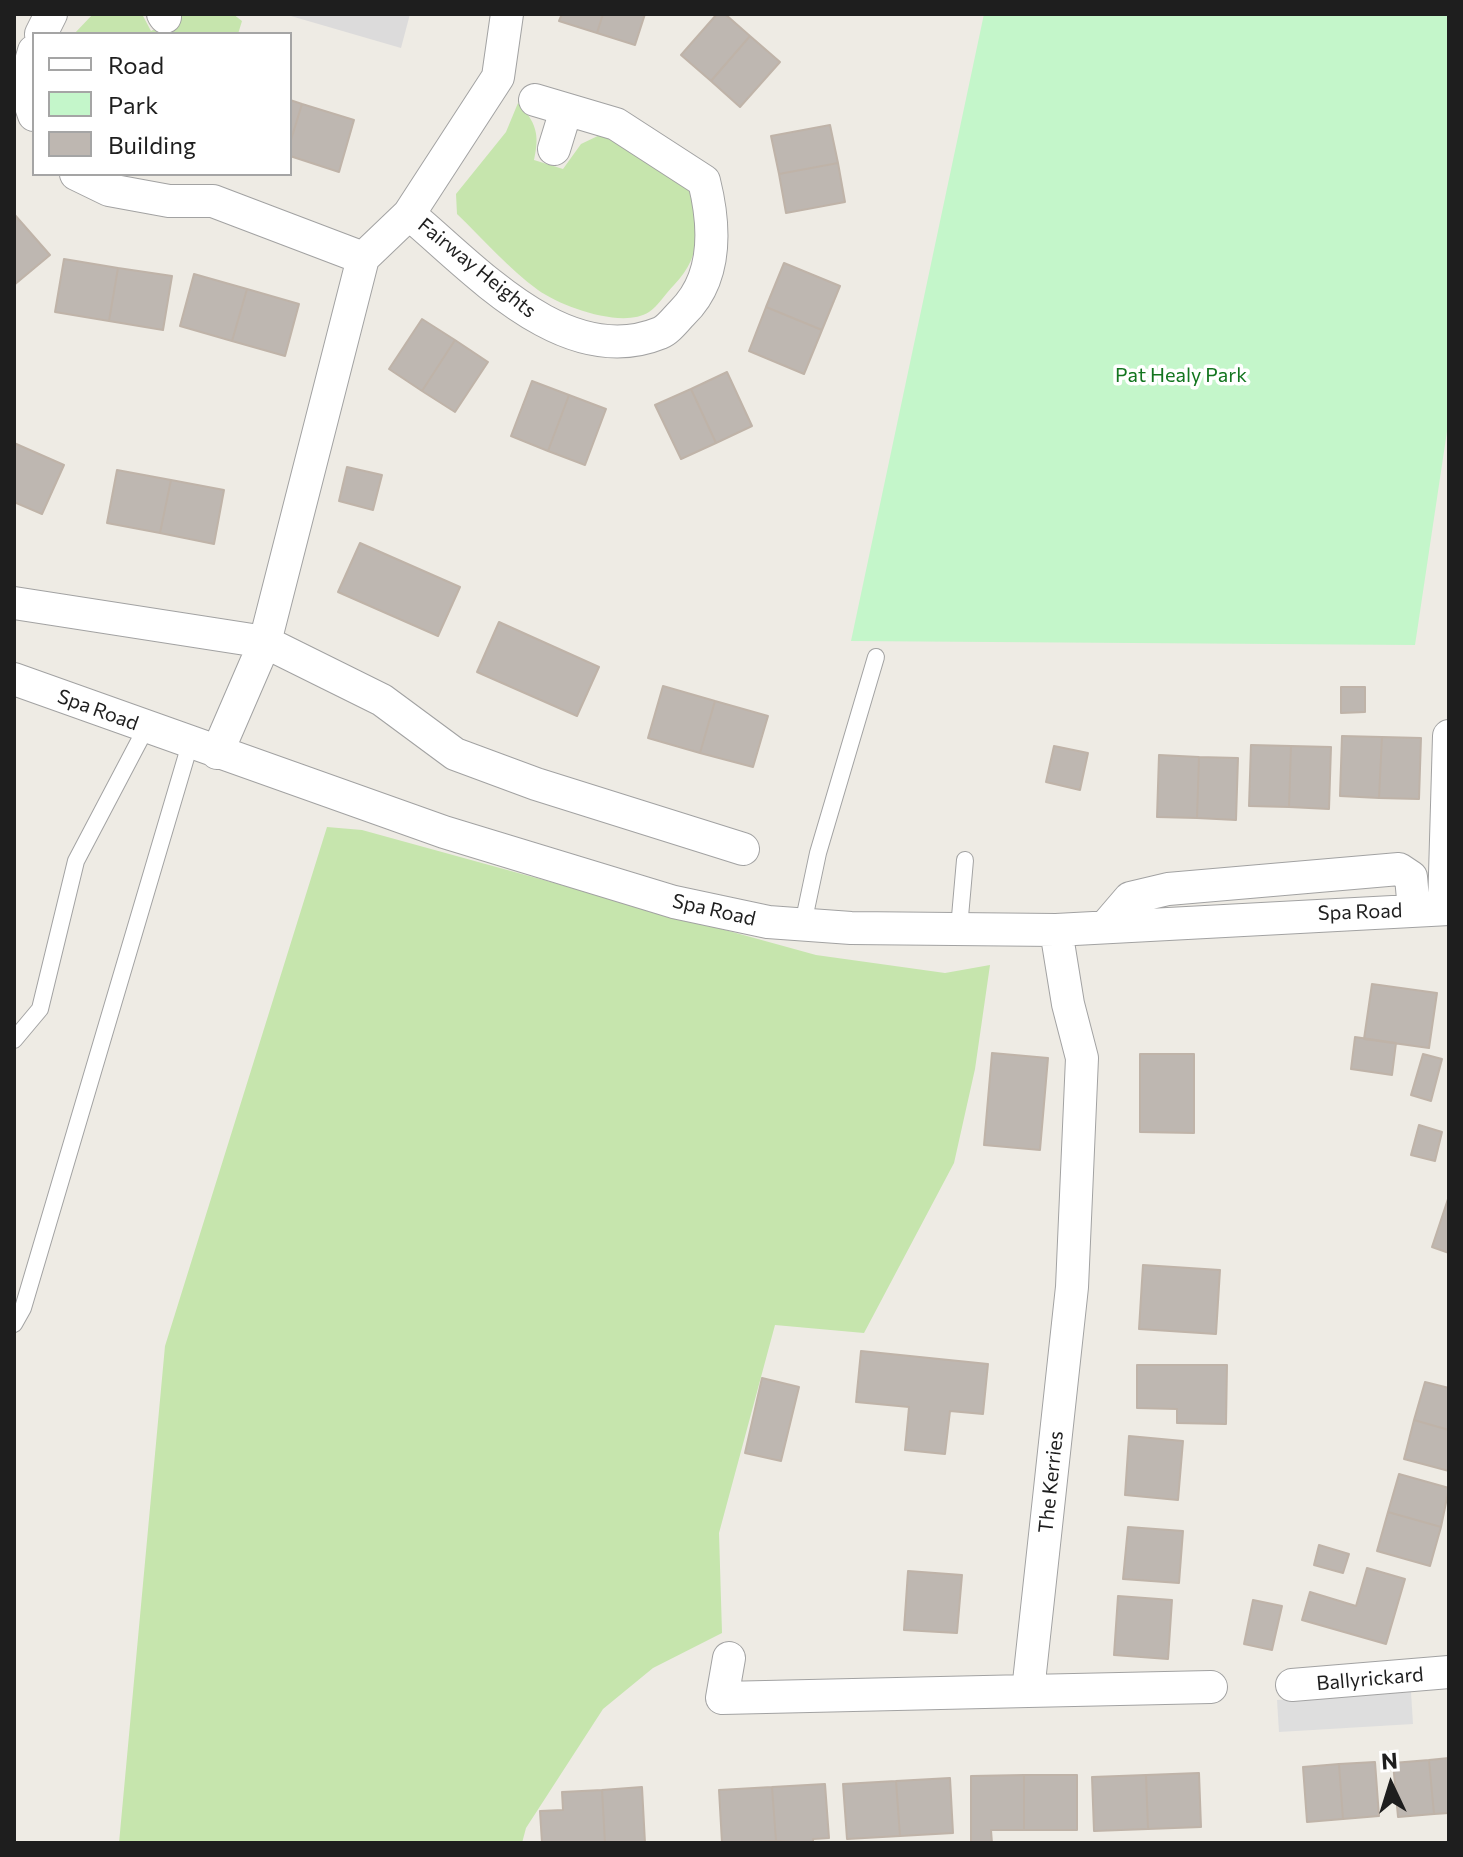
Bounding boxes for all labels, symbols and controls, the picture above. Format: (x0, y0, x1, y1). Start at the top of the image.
legend (32, 32, 292, 176)
text: Road (108, 50, 164, 79)
text: Park (108, 90, 158, 119)
text: Building (108, 130, 196, 159)
street label: Fairway Heights (413, 213, 541, 323)
park label: Pat Healy Park (1115, 363, 1247, 387)
street label: Spa Road (54, 684, 142, 736)
street label: Spa Road (670, 889, 758, 931)
street label: Spa Road (1317, 899, 1403, 925)
street label: The Kerries (1034, 1430, 1068, 1534)
street label: Ballyrickard (1315, 1662, 1425, 1696)
north arrow (1351, 1745, 1431, 1825)
text: N (1380, 1747, 1398, 1775)

